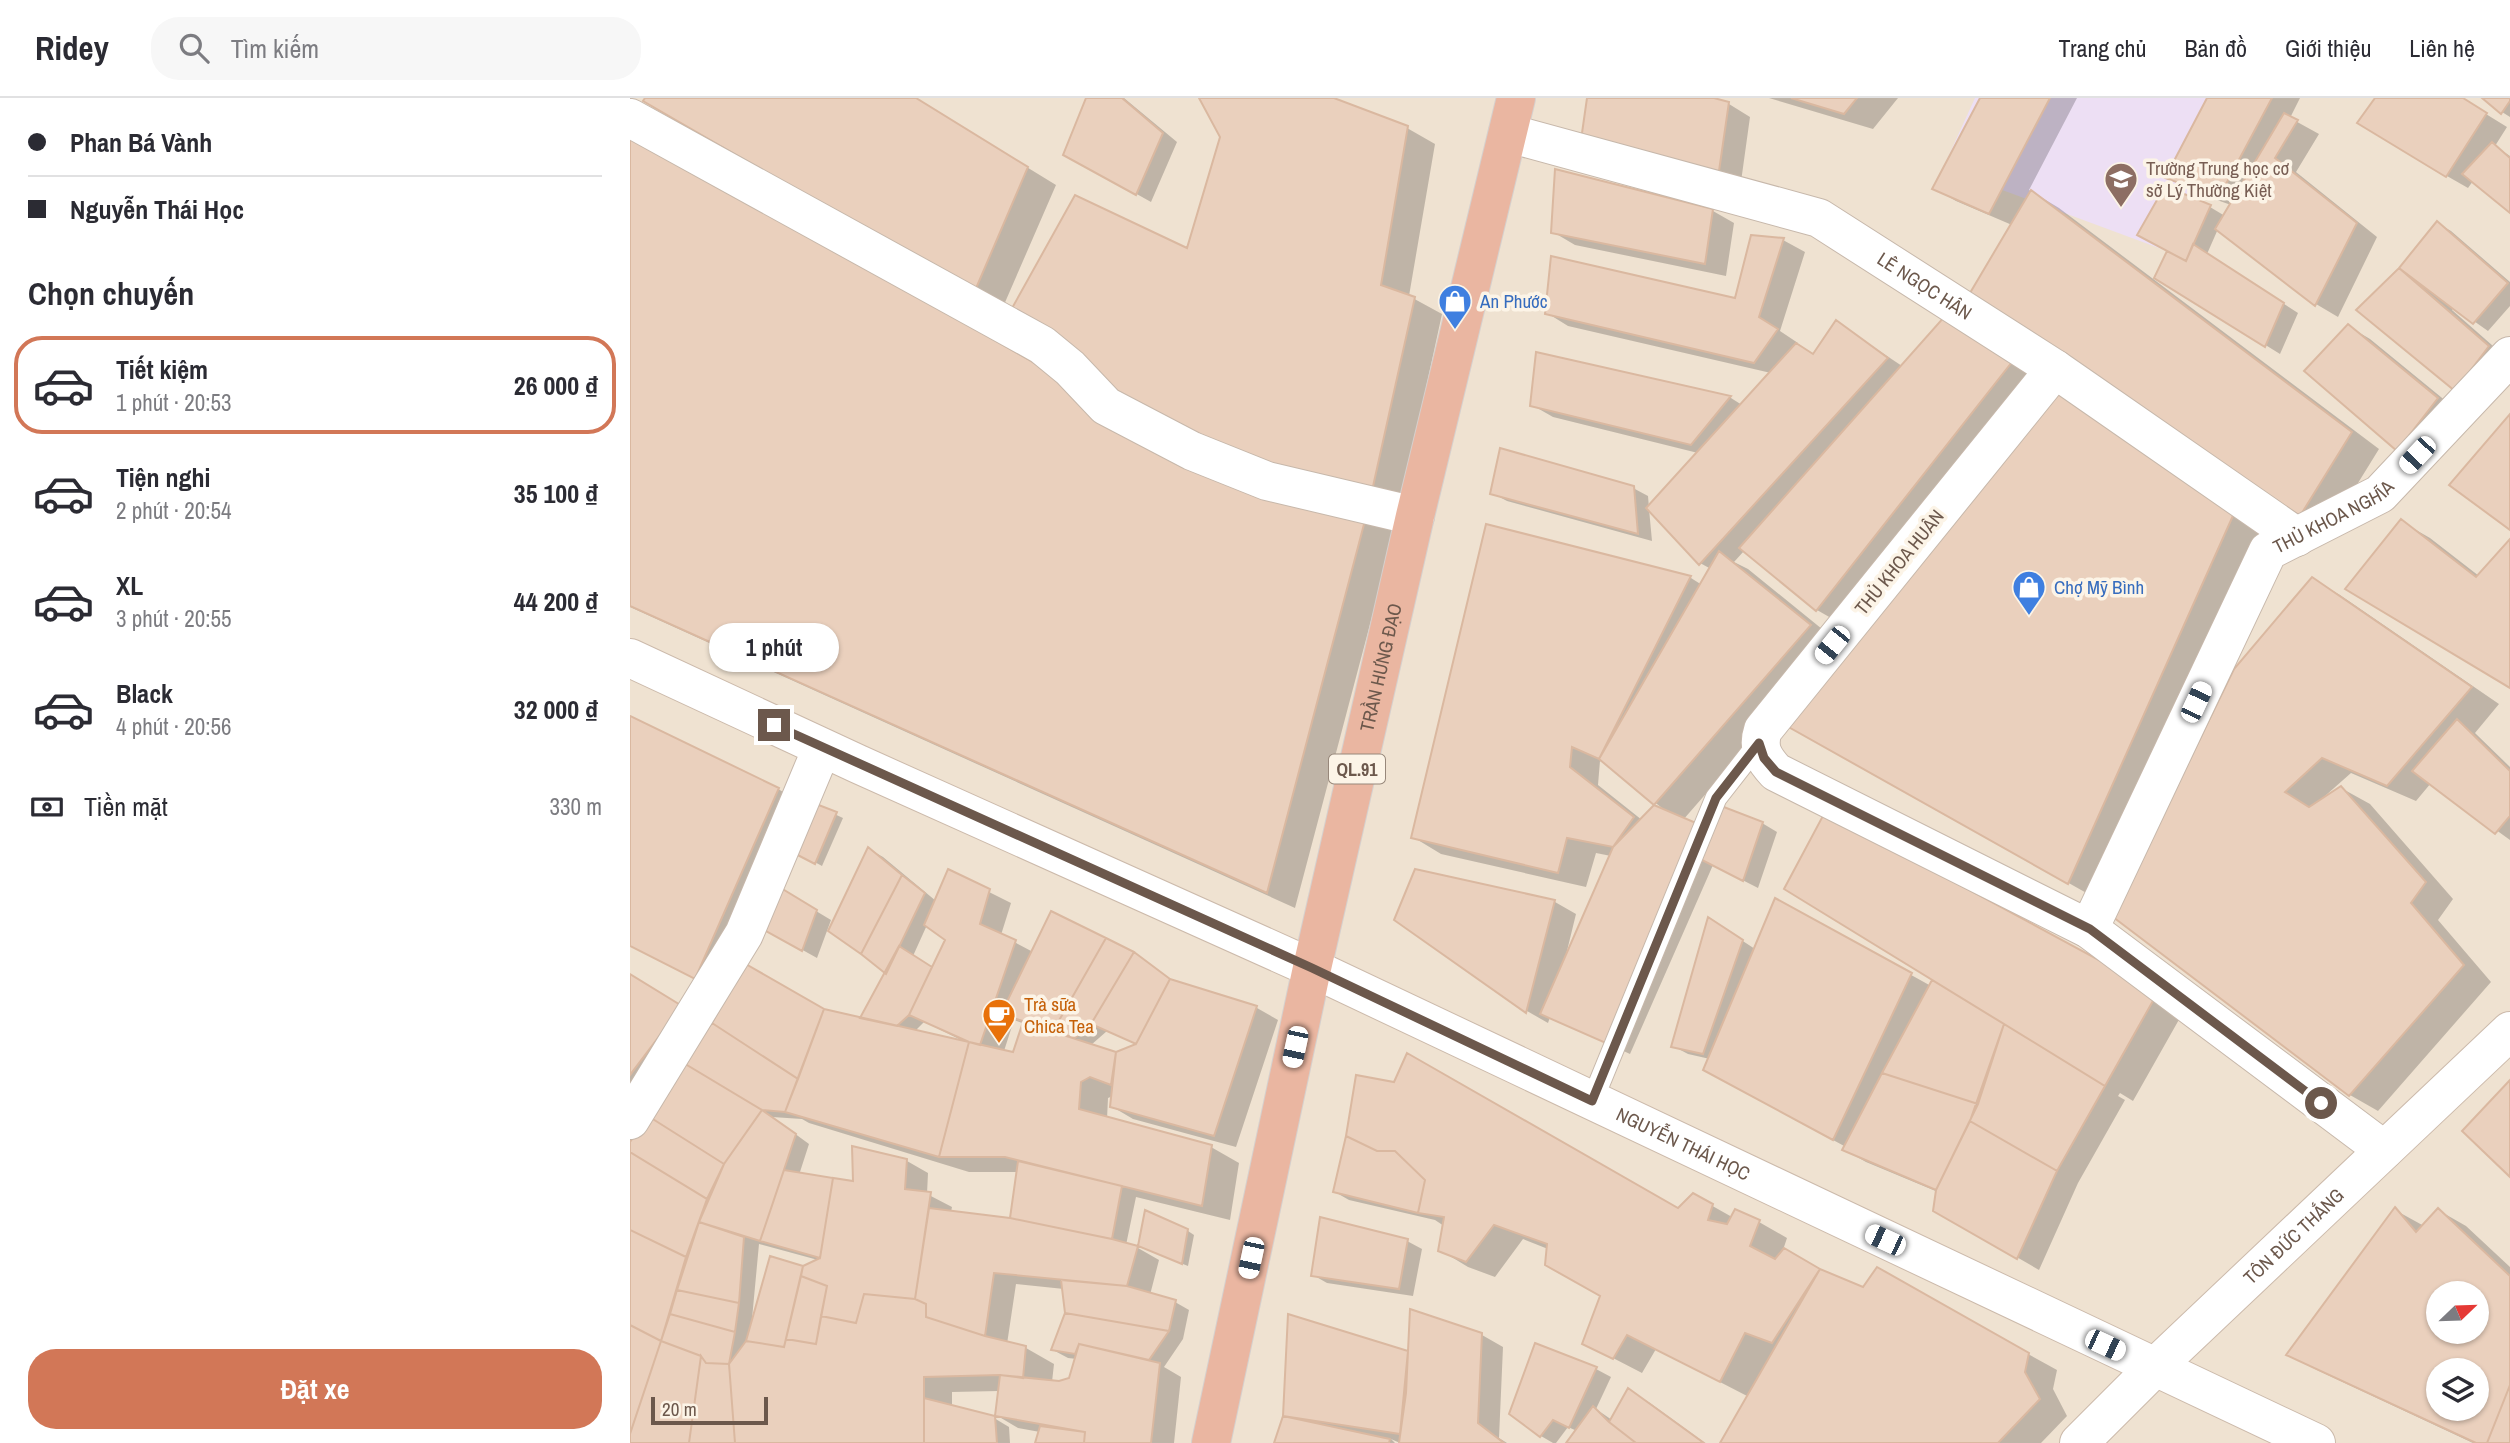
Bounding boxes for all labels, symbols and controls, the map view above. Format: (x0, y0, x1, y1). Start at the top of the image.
search box (151, 17, 641, 80)
text: Ridey (35, 26, 109, 70)
icon: search (175, 29, 213, 67)
text: Tìm kiếm (231, 31, 319, 66)
text: Trang chủ (2059, 32, 2146, 64)
text: Bản đồ (2184, 32, 2247, 64)
text: Giới thiệu (2285, 32, 2371, 64)
text: Liên hệ (2409, 32, 2475, 64)
text: Phan Bá Vành (70, 125, 212, 160)
place label: Trường Trung học cơ sở Lý Thường Kiệt (2146, 155, 2290, 203)
school or university icon: Trường Trung học cơ sở Lý Thường Kiệt (2102, 160, 2140, 209)
text: Nguyễn Thái Học (70, 192, 244, 227)
street label: LÊ NGỌC HÂN (1873, 246, 1977, 326)
text: Chọn chuyến (28, 272, 194, 315)
shop icon: An Phước (1436, 282, 1474, 331)
place label: An Phước (1479, 288, 1548, 314)
text: Tiết kiệm (116, 352, 208, 387)
icon: car (32, 354, 95, 417)
text: 26 000 ₫ (514, 368, 598, 403)
text: 1 phút · 20:53 (116, 387, 231, 418)
car (2395, 432, 2440, 478)
text: Tiện nghi (116, 460, 210, 495)
icon: car (32, 462, 95, 525)
street label: THỦ KHOA NGHĨA (2268, 474, 2400, 559)
text: 35 100 ₫ (514, 476, 598, 511)
text: 2 phút · 20:54 (116, 495, 231, 526)
street label: THỦ KHOA HUÂN (1849, 504, 1949, 620)
text: XL (116, 568, 143, 603)
shop icon: Chợ Mỹ Bình (2010, 568, 2048, 617)
icon: car (32, 570, 95, 633)
place label: Chợ Mỹ Bình (2054, 574, 2144, 600)
text: 44 200 ₫ (514, 584, 598, 619)
street label: TRẦN HƯNG ĐẠO (1353, 601, 1408, 734)
text: 3 phút · 20:55 (116, 603, 231, 634)
car (1811, 622, 1854, 668)
callout: 1 phút (709, 624, 839, 672)
text: 1 phút (746, 632, 802, 663)
text: Black (116, 676, 173, 711)
icon: car (32, 678, 95, 741)
car (2178, 679, 2215, 725)
text: 32 000 ₫ (514, 692, 598, 727)
route end (758, 709, 790, 741)
text: 4 phút · 20:56 (116, 711, 231, 742)
road number: QL.91 (1329, 754, 1385, 784)
icon: cash (28, 788, 66, 826)
text: Tiền mặt (84, 789, 168, 824)
text: 330 m (550, 791, 602, 822)
place label: Trà sữa Chica Tea (1024, 991, 1094, 1039)
cafe icon: Trà sữa Chica Tea (980, 996, 1018, 1045)
car (1281, 1024, 1310, 1070)
route start (2305, 1087, 2337, 1119)
street label: NGUYỄN THÁI HỌC (1612, 1101, 1755, 1187)
street label: TÔN ĐỨC THẮNG (2237, 1182, 2349, 1290)
car (1862, 1222, 1909, 1258)
car (1237, 1235, 1266, 1281)
north arrow (2426, 1281, 2488, 1344)
map controls (2426, 1281, 2489, 1421)
car (2082, 1327, 2129, 1363)
button: Đặt xe (28, 1349, 602, 1429)
button: layers (2426, 1358, 2489, 1421)
scale bar (651, 1394, 768, 1426)
text: 20 m (662, 1396, 697, 1422)

